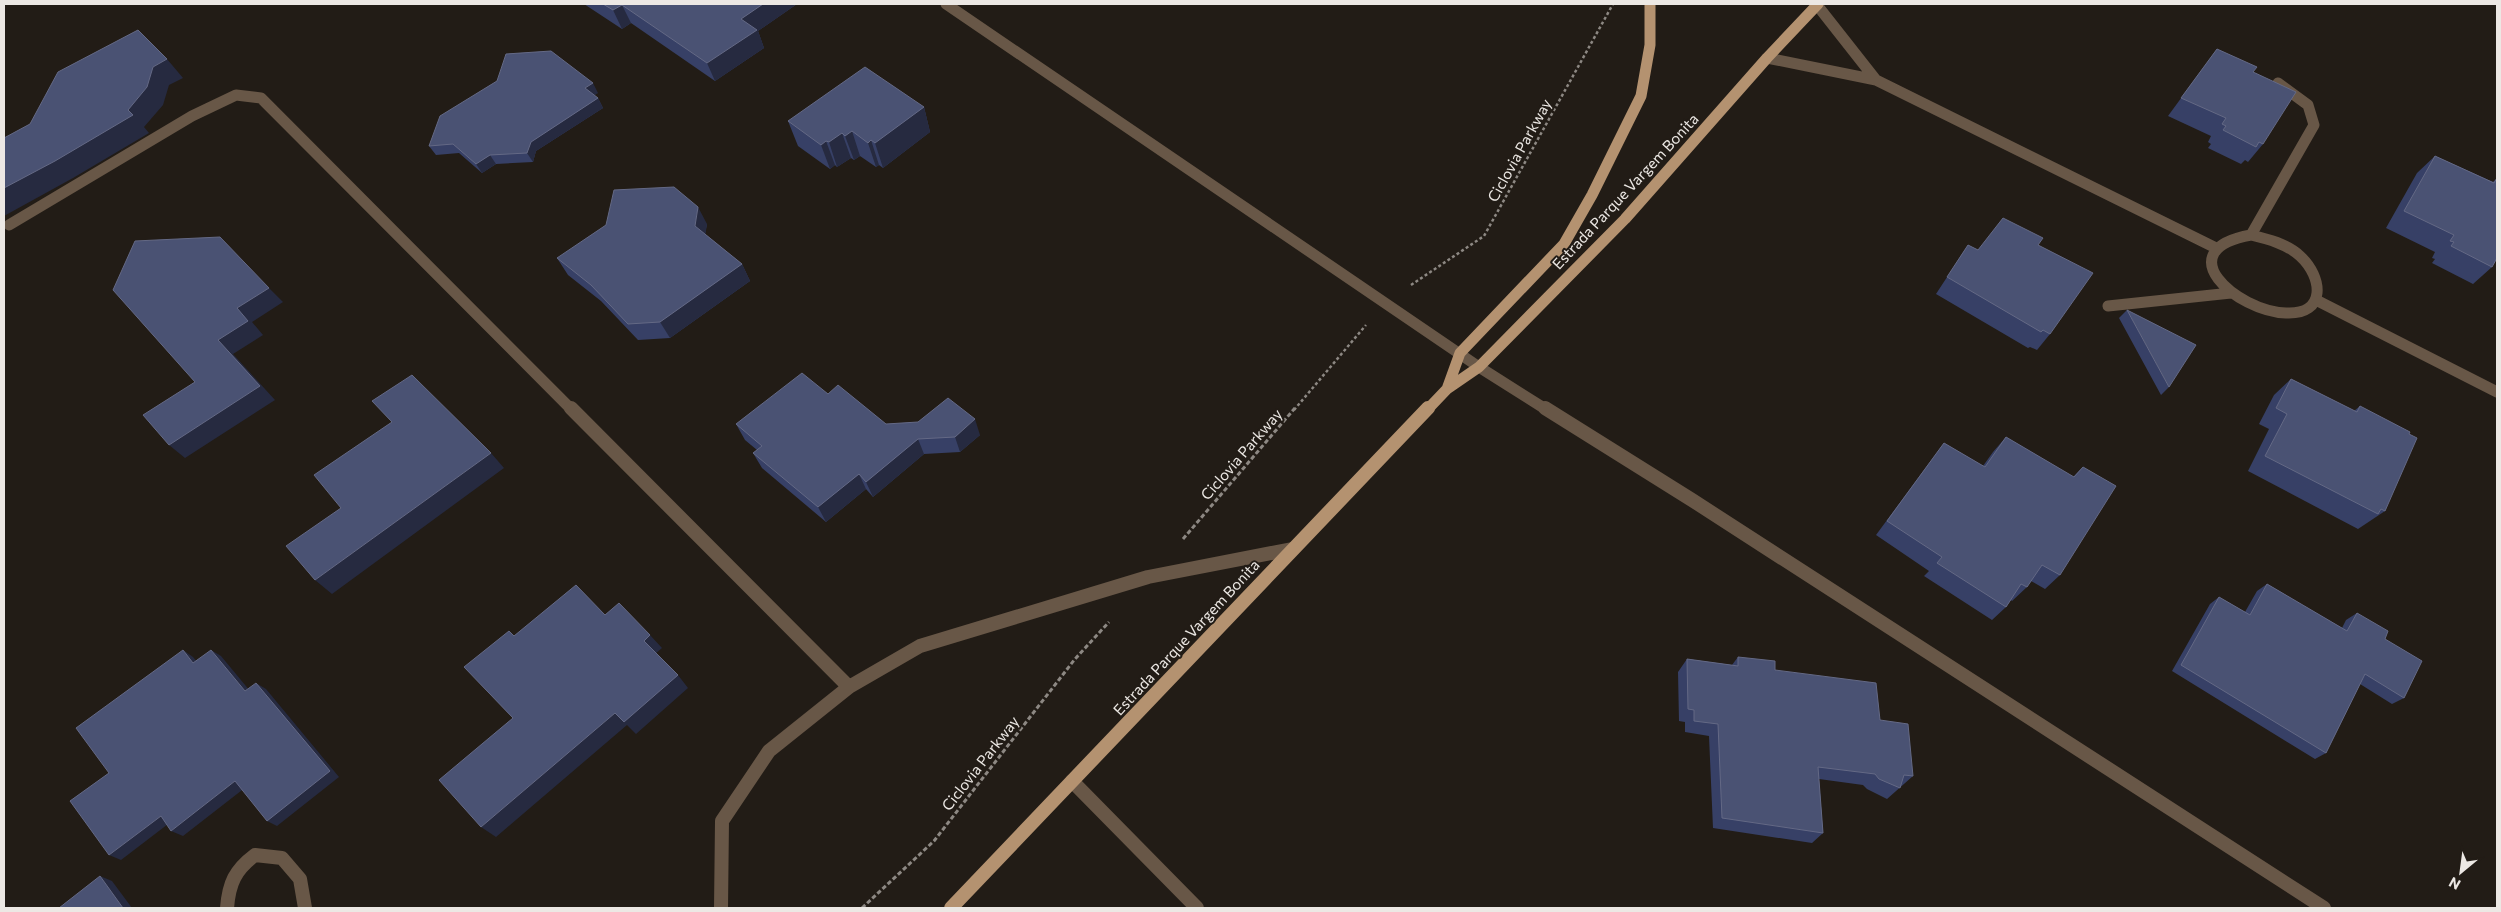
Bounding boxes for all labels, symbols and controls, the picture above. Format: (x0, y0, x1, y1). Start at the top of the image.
street label: Ciclovia Parkway (1483, 95, 1555, 205)
street label: Estrada Parque Vargem Bonita (1548, 110, 1702, 272)
street label: Ciclovia Parkway (1196, 405, 1286, 503)
street label: Estrada Parque Vargem Bonita (1109, 556, 1263, 718)
street label: Ciclovia Parkway (938, 712, 1023, 814)
north arrow (2436, 847, 2486, 897)
text: N (2446, 874, 2463, 894)

